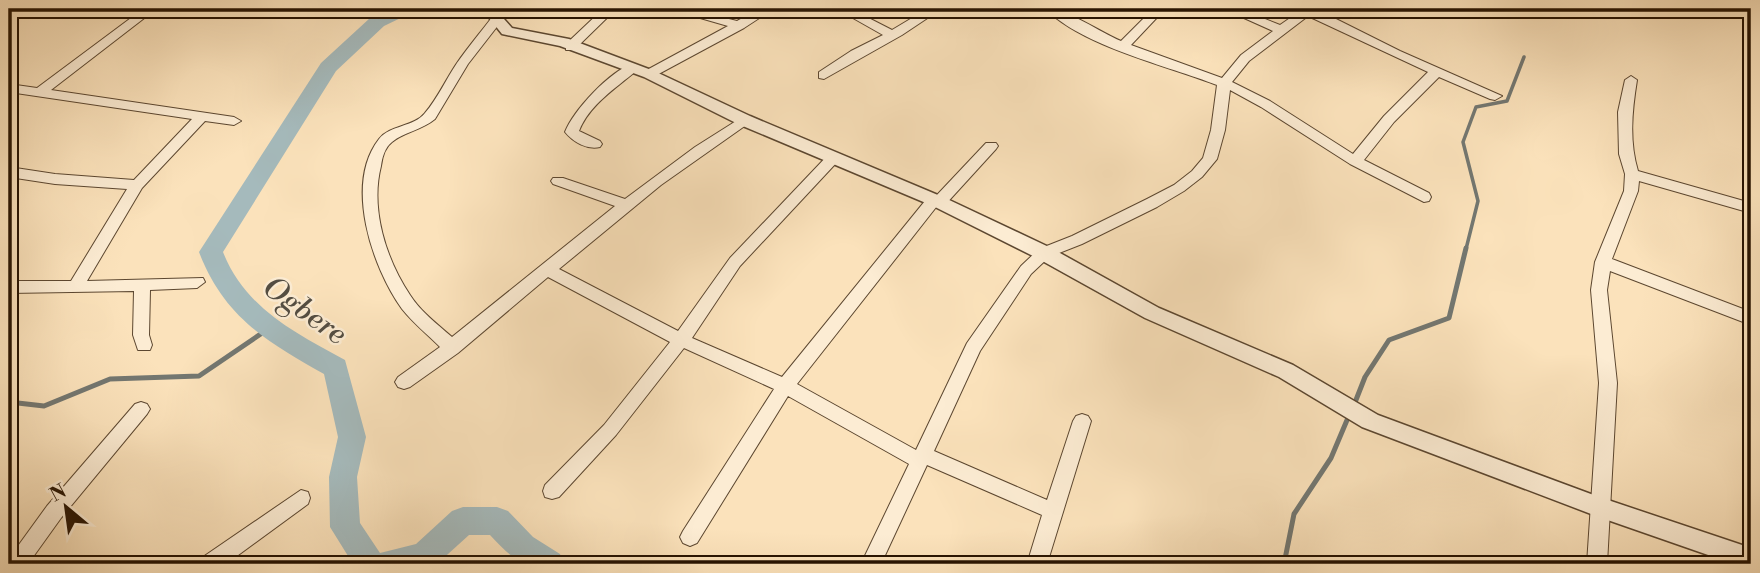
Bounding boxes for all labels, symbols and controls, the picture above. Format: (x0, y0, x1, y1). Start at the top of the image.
water label: Ogbere (255, 268, 354, 353)
north arrow (32, 472, 102, 542)
text: N (46, 479, 71, 507)

